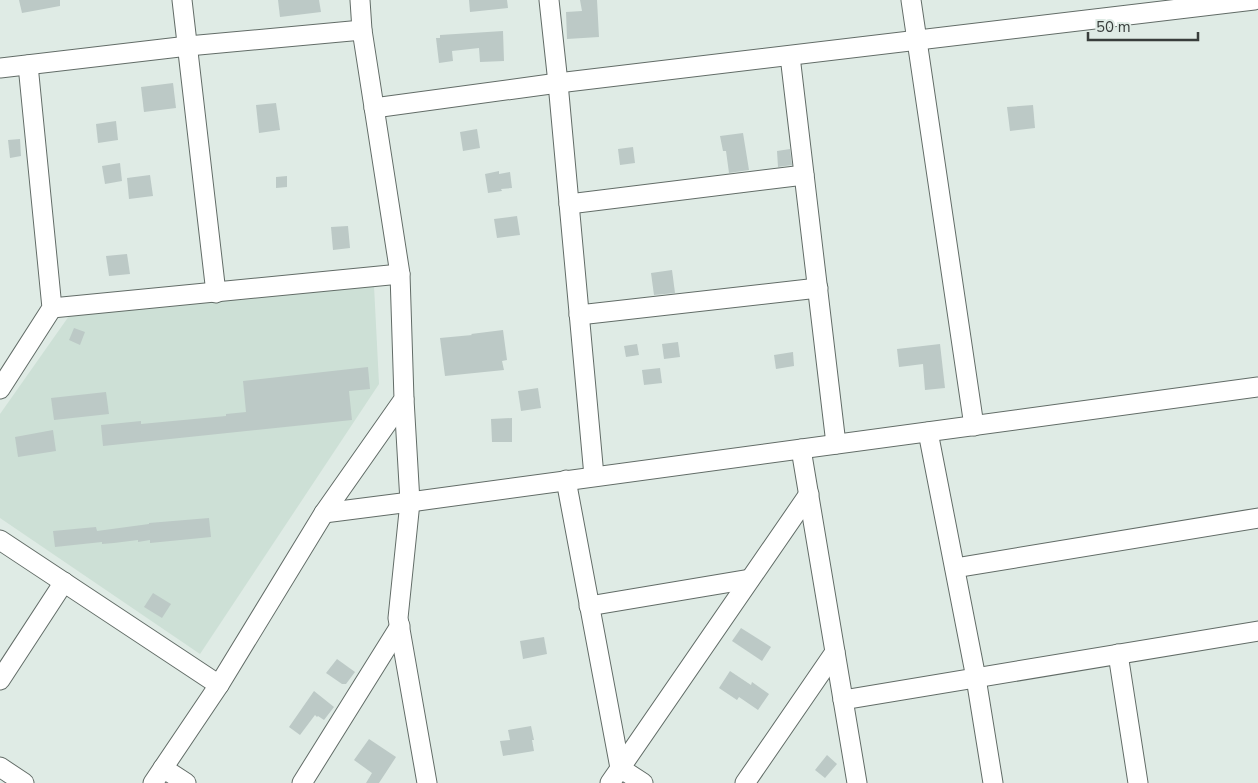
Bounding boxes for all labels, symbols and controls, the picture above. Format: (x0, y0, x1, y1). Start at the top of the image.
scale bar (1088, 10, 1198, 42)
text: 50 m (1096, 17, 1131, 37)

